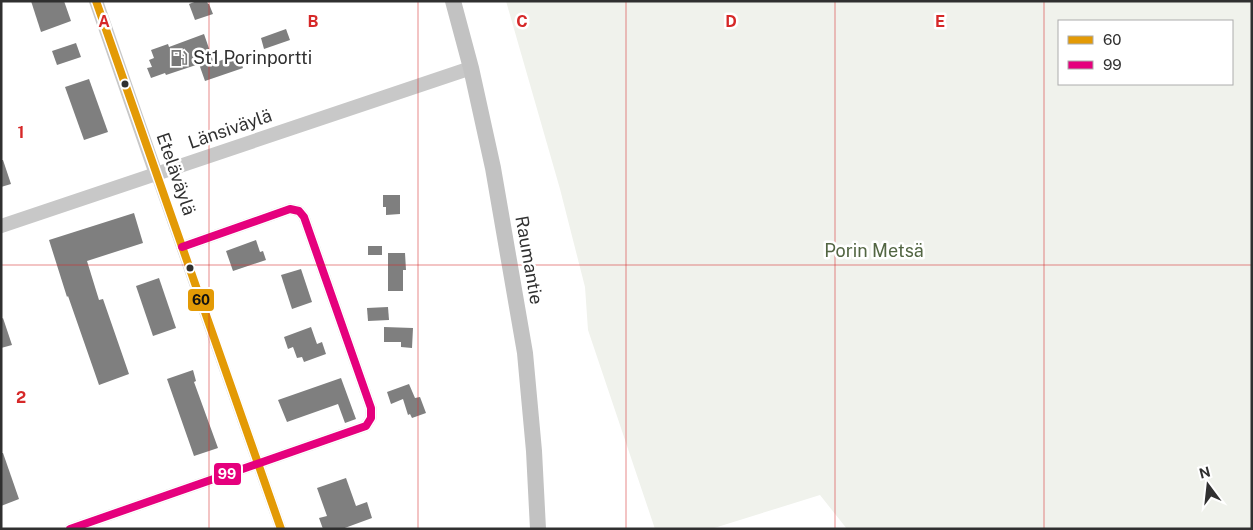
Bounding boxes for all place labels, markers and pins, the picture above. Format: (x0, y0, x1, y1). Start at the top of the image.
place label: St1 Porinportti (193, 47, 312, 68)
fuel station icon: St1 Porinportti (169, 48, 189, 68)
unlabelled marker (120, 79, 130, 89)
unlabelled marker (185, 263, 195, 273)

